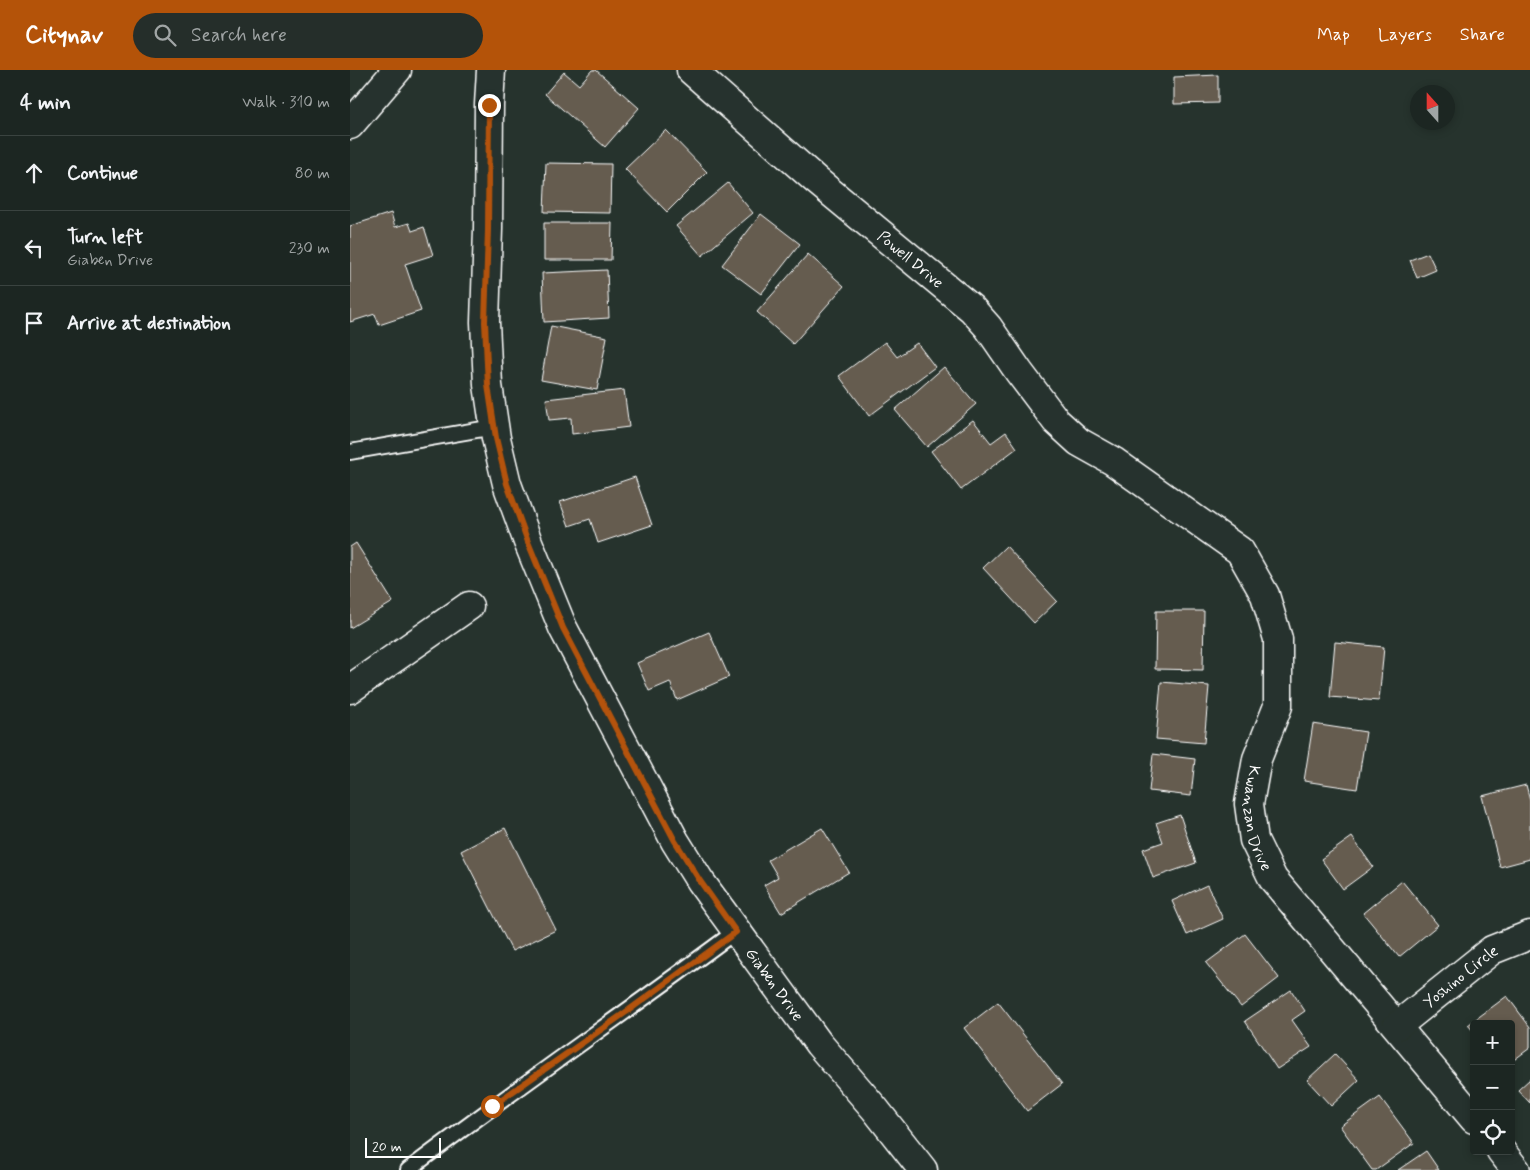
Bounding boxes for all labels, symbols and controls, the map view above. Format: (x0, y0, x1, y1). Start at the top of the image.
search box (133, 13, 483, 58)
text: Citynav (25, 20, 103, 51)
icon: search (151, 21, 179, 49)
text: Search here (191, 23, 287, 48)
text: Map (1317, 23, 1350, 47)
text: Layers (1378, 23, 1432, 47)
text: Share (1460, 23, 1505, 47)
north arrow (1410, 85, 1455, 130)
text: 4 min (20, 89, 71, 117)
text: Walk · 310 m (242, 92, 330, 113)
route end (478, 94, 501, 117)
icon: ahead (20, 159, 48, 187)
text: Continue (67, 161, 138, 186)
text: 80 m (295, 163, 330, 184)
text: Turn left (67, 225, 143, 250)
street label: Powell Drive (873, 226, 948, 293)
icon: left (20, 234, 48, 262)
text: 230 m (289, 238, 330, 259)
text: Giaben Drive (67, 250, 153, 271)
icon: arrive (20, 309, 48, 337)
text: Arrive at destination (67, 311, 231, 336)
street label: Kwanzan Drive (1237, 763, 1276, 875)
street label: Yoshino Circle (1419, 940, 1501, 1013)
street label: Giaben Drive (740, 944, 808, 1026)
map controls (1470, 1020, 1515, 1155)
button: + (1470, 1020, 1515, 1065)
button: − (1470, 1065, 1515, 1110)
route start (481, 1095, 504, 1118)
button: locate (1470, 1110, 1515, 1155)
scale bar (365, 1135, 441, 1158)
text: 20 m (372, 1138, 402, 1156)

